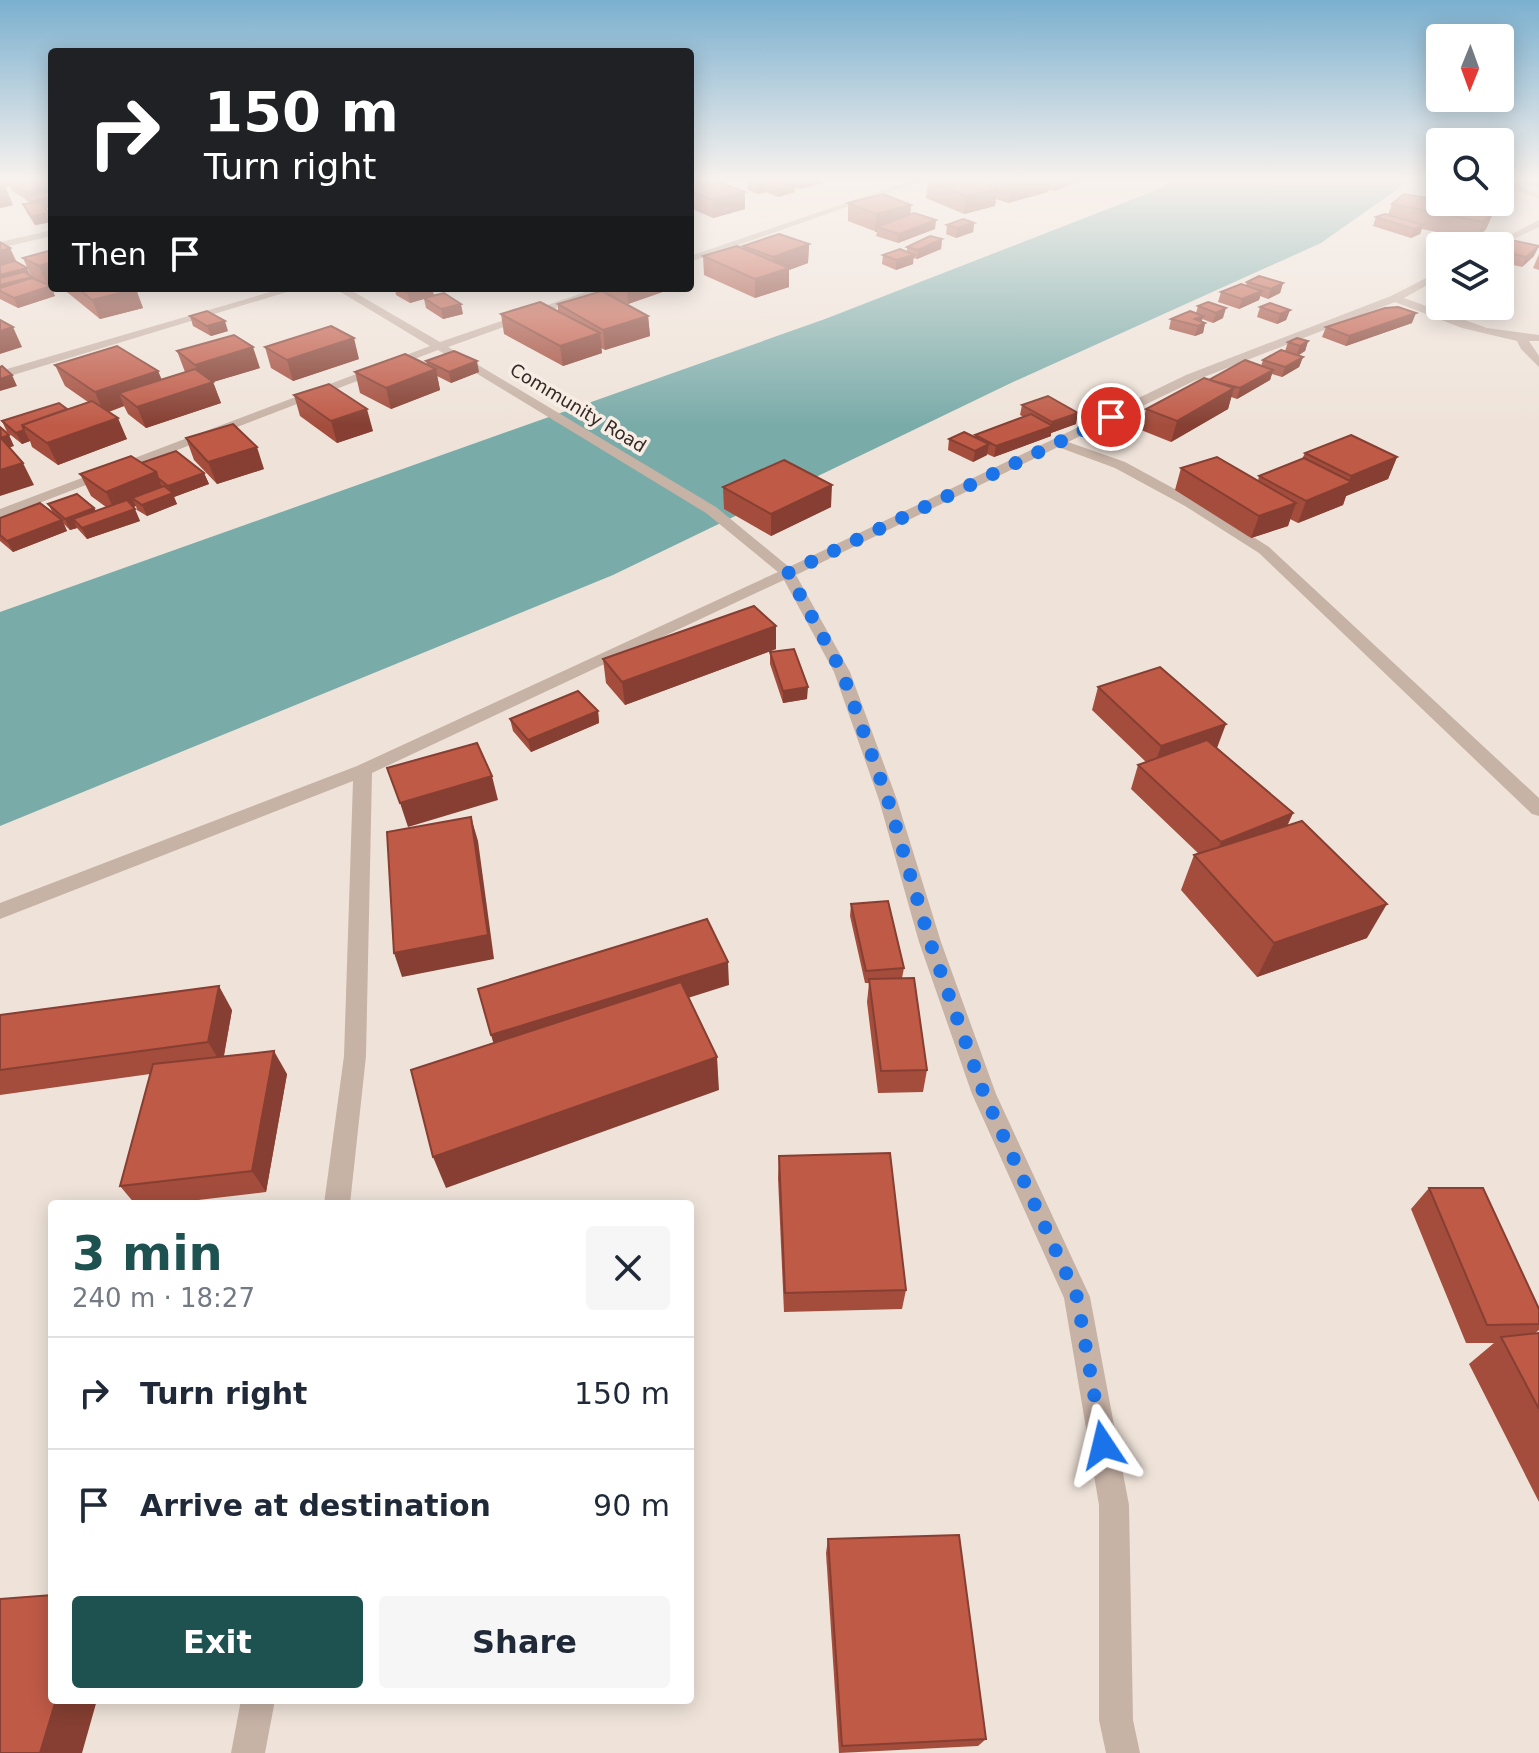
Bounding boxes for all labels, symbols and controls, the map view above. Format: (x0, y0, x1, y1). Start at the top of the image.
north arrow (1426, 24, 1514, 112)
map controls (1426, 24, 1514, 320)
text: 150 m (204, 79, 399, 144)
icon: right (72, 80, 176, 184)
button: search (1426, 128, 1514, 216)
text: Turn right (204, 146, 376, 187)
icon: arrive (163, 232, 207, 276)
button: layers (1426, 232, 1514, 320)
text: Then (72, 237, 147, 272)
street label: Community Road (506, 359, 650, 457)
pin (1077, 383, 1145, 451)
icon: arrive (1089, 395, 1133, 439)
text: 3 min (72, 1225, 223, 1281)
button: close (586, 1226, 670, 1310)
text: 240 m · 18:27 (72, 1283, 255, 1313)
icon: right (72, 1371, 116, 1415)
text: Turn right (140, 1376, 307, 1411)
text: 150 m (574, 1376, 670, 1411)
position arrow (1061, 1403, 1145, 1487)
icon: arrive (72, 1483, 116, 1527)
text: Arrive at destination (140, 1488, 491, 1523)
text: 90 m (593, 1488, 670, 1523)
button: Exit (72, 1596, 363, 1688)
button: Share (379, 1596, 670, 1688)

